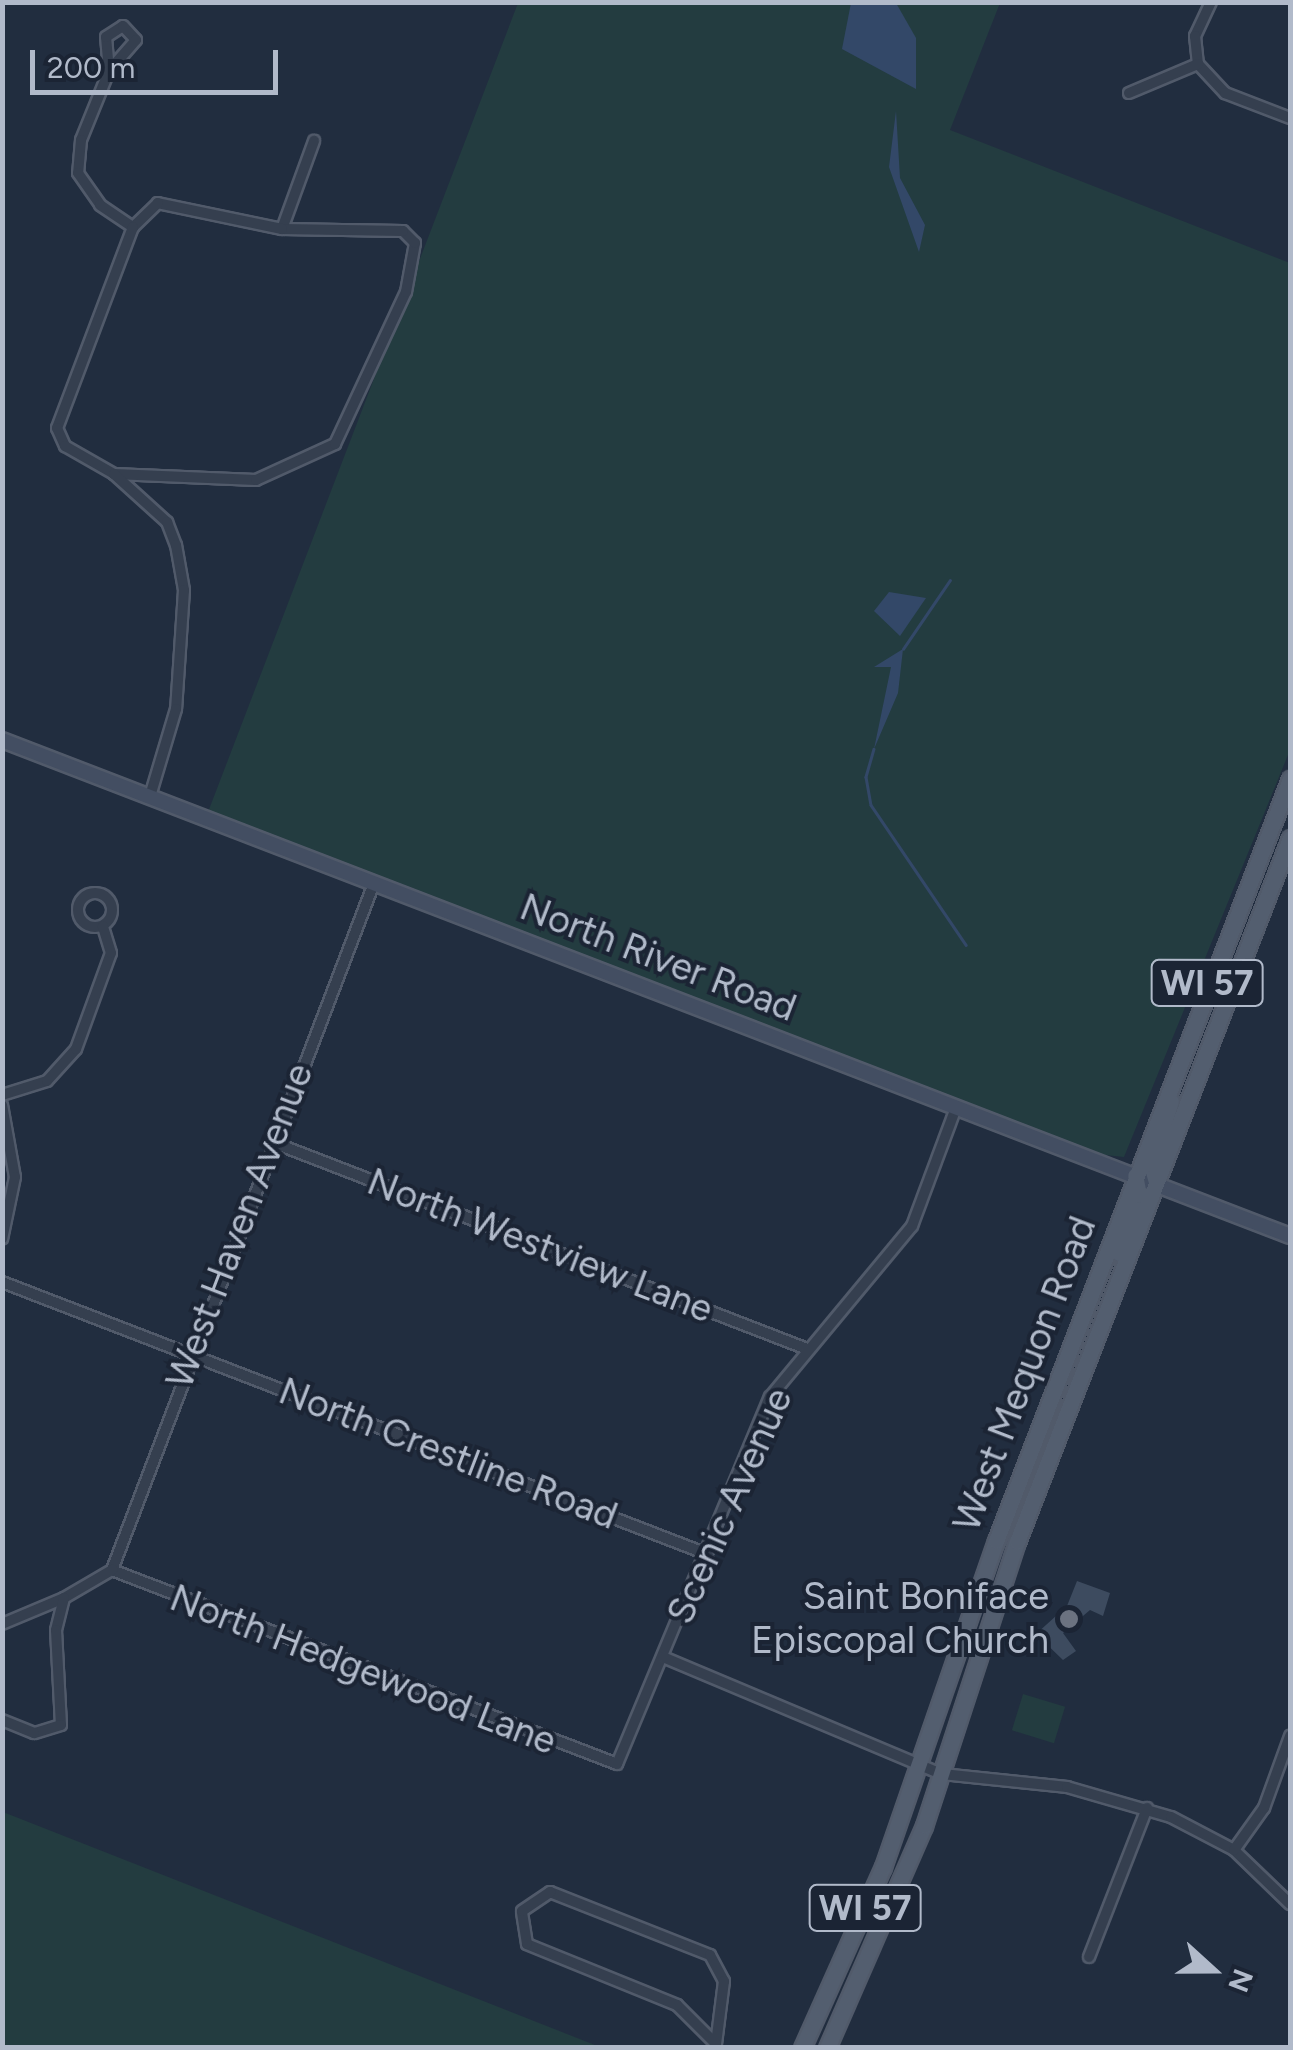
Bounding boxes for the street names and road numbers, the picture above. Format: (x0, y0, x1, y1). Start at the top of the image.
street label: North River Road (514, 884, 802, 1032)
road number: WI 57 (1150, 953, 1264, 1013)
street label: West Haven Avenue (157, 1057, 323, 1395)
street label: North Westview Lane (361, 1159, 719, 1333)
street label: West Mequon Road (944, 1210, 1106, 1538)
street label: North Crestline Road (273, 1369, 623, 1539)
street label: Scenic Avenue (658, 1381, 802, 1631)
street label: North Hedgewood Lane (164, 1575, 562, 1765)
road number: WI 57 (808, 1878, 922, 1938)

